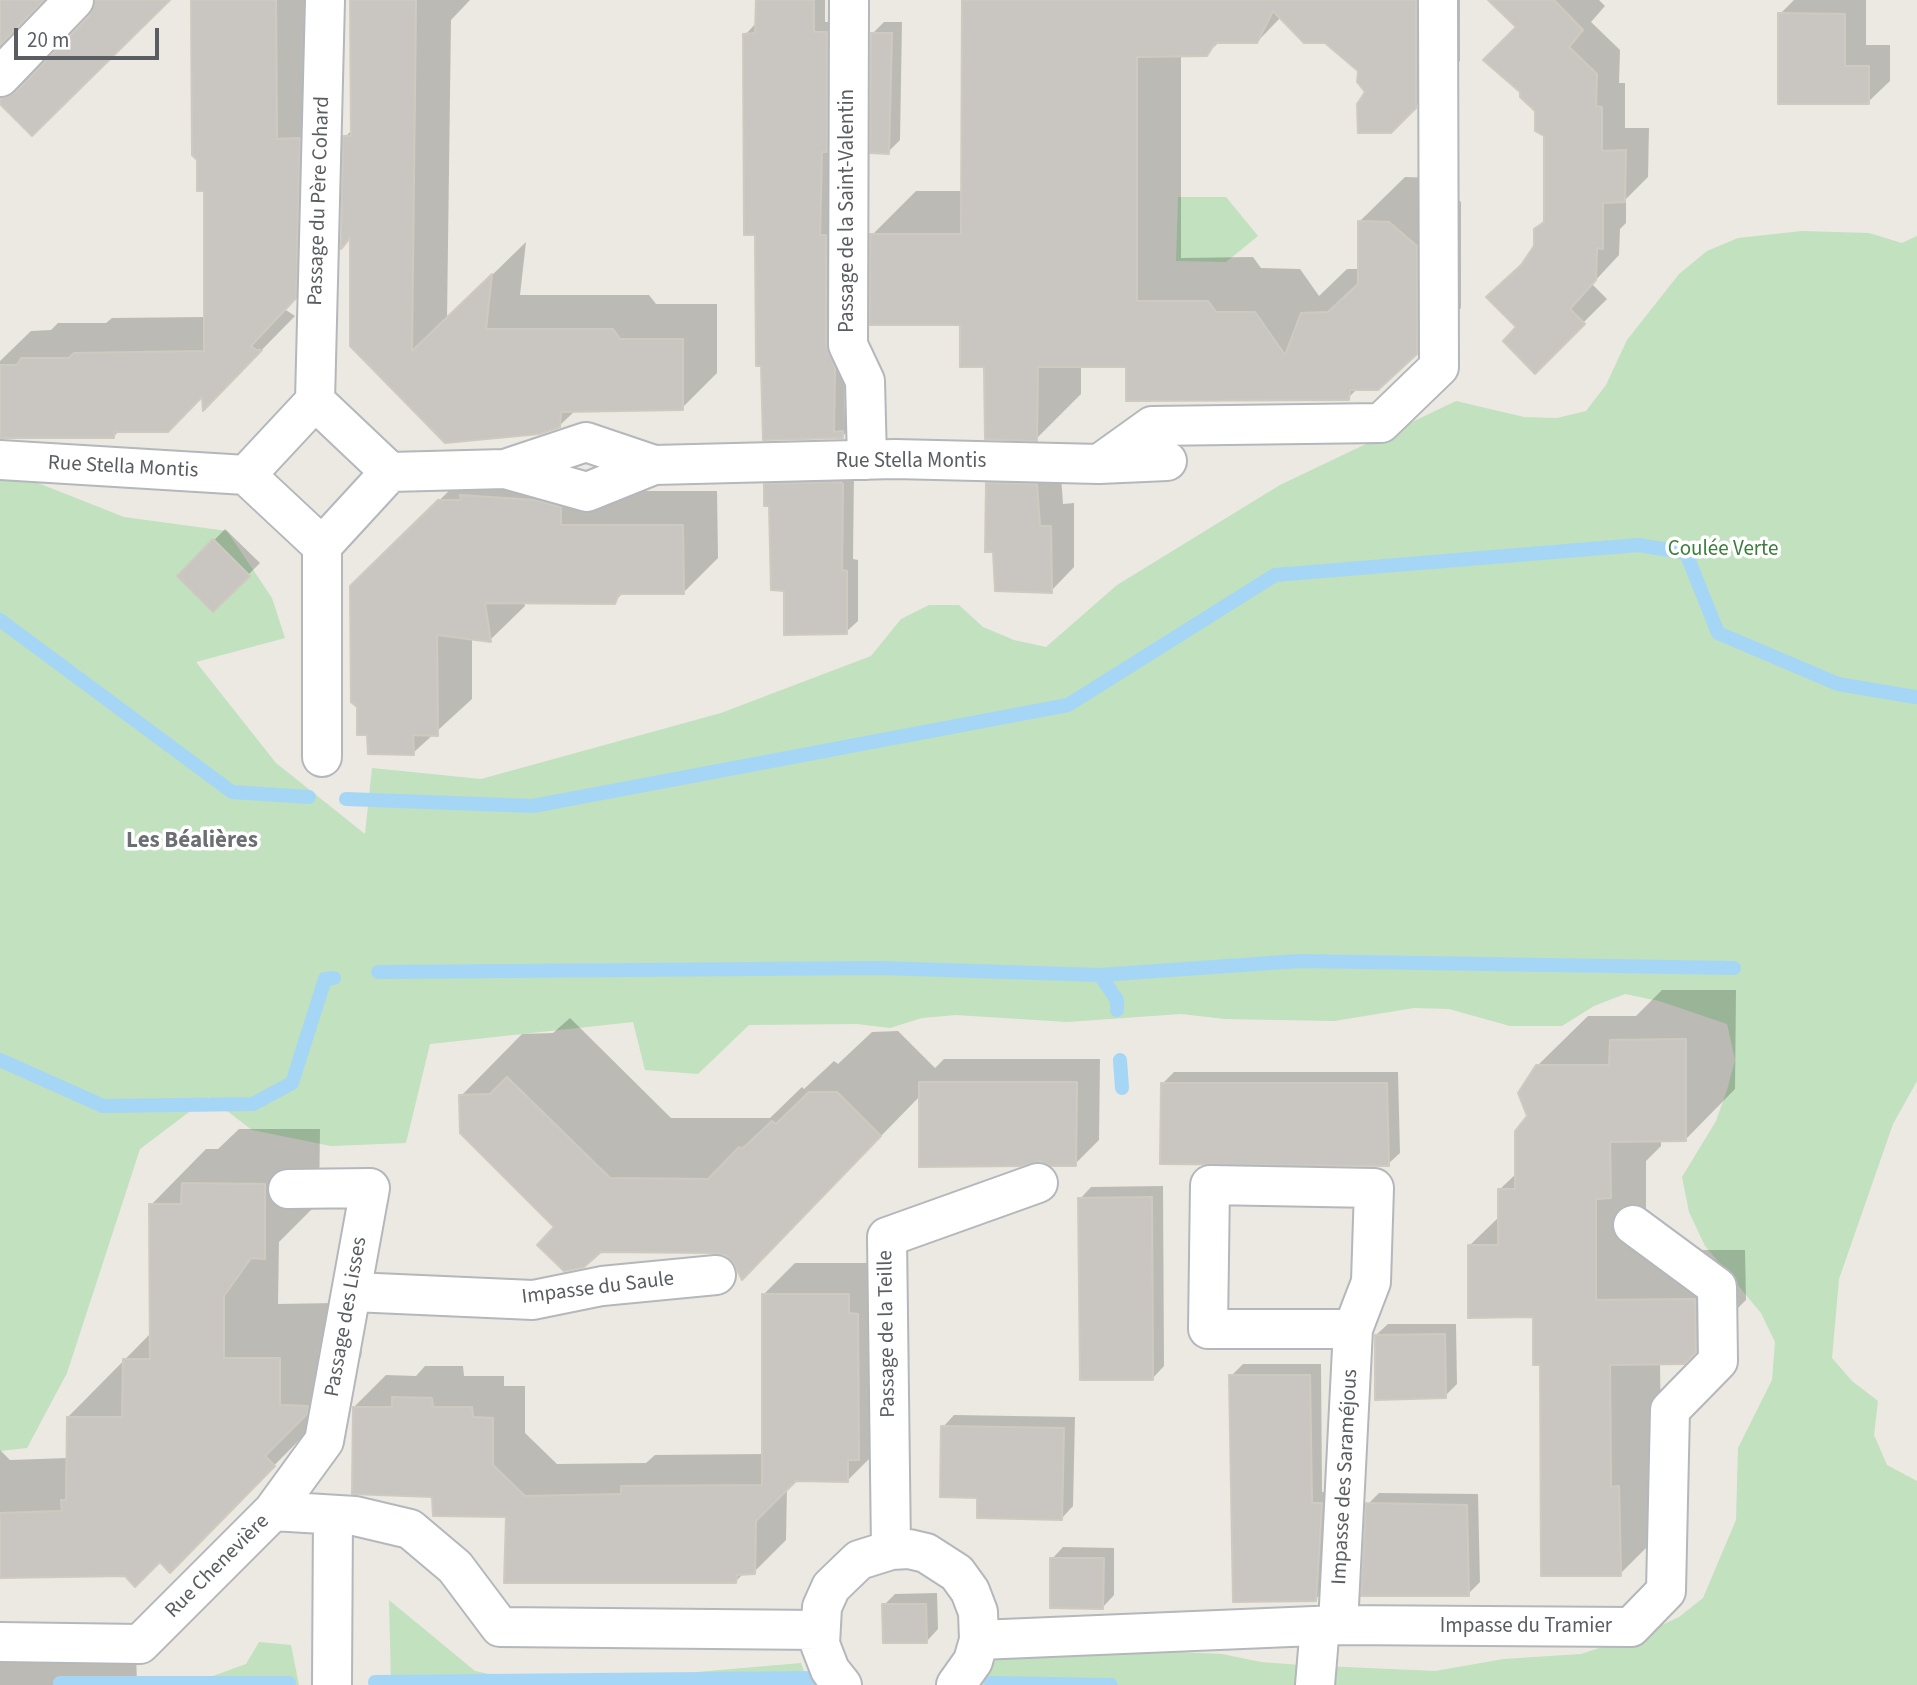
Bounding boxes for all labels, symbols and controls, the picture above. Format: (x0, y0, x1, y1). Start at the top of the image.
scale bar (18, 14, 163, 58)
text: 20 m (27, 25, 69, 55)
street label: Passage de la Saint-Valentin (835, 89, 861, 333)
street label: Passage du Père Cohard (304, 96, 336, 306)
street label: Rue Stella Montis (836, 449, 986, 475)
street label: Rue Stella Montis (47, 451, 199, 485)
park label: Coulée Verte (1668, 537, 1778, 563)
district label: Les Béalières (126, 828, 258, 856)
street label: Passage des Lisses (321, 1235, 373, 1399)
street label: Passage de la Teille (874, 1250, 902, 1418)
street label: Impasse du Saule (520, 1267, 676, 1311)
street label: Impasse des Saraméjous (1328, 1369, 1364, 1585)
street label: Rue Chenevière (161, 1510, 275, 1624)
street label: Impasse du Tramier (1440, 1614, 1612, 1640)

